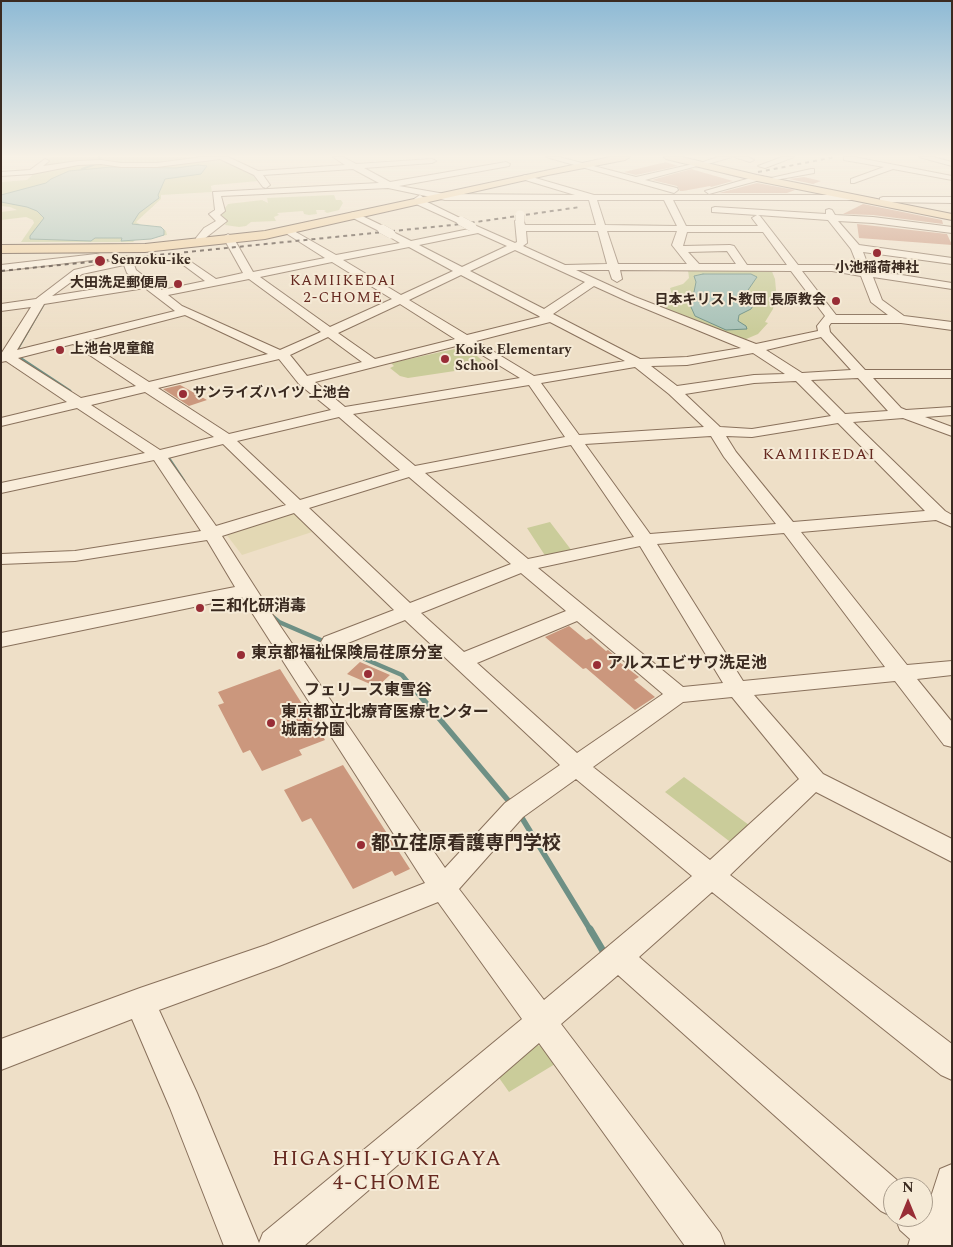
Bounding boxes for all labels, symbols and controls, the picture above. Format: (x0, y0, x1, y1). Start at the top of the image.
marker: 小池稲荷神社 (871, 247, 883, 259)
place label: Senzoku-ike (111, 253, 191, 269)
marker: Senzoku-ike (93, 254, 107, 268)
place label: 小池稲荷神社 (835, 261, 919, 277)
district label: KAMIIKEDAI 2-CHOME (288, 273, 398, 308)
place label: 大田洗足郵便局 (70, 276, 168, 292)
marker: 大田洗足郵便局 (172, 278, 184, 290)
place label: 日本キリスト教団 長原教会 (655, 293, 826, 309)
marker: 日本キリスト教団 長原教会 (830, 295, 842, 307)
place label: 上池台児童館 (70, 342, 154, 358)
place label: Koike Elementary School (455, 343, 571, 376)
marker: 上池台児童館 (54, 344, 66, 356)
marker: Koike Elementary School (439, 353, 451, 365)
place label: サンライズハイツ 上池台 (193, 386, 350, 402)
marker: サンライズハイツ 上池台 (177, 388, 189, 400)
district label: KAMIIKEDAI (761, 446, 877, 466)
place label: 三和化研消毒 (210, 598, 306, 618)
marker: 三和化研消毒 (194, 602, 206, 614)
place label: 東京都福祉保険局荏原分室 (251, 645, 443, 665)
marker: 東京都福祉保険局荏原分室 (235, 649, 247, 661)
place label: アルスエビサワ洗足池 (607, 655, 767, 675)
marker: アルスエビサワ洗足池 (591, 659, 603, 671)
marker: フェリース東雪谷 (362, 668, 374, 680)
place label: フェリース東雪谷 (304, 682, 432, 702)
place label: 東京都立北療育医療センター 城南分園 (281, 704, 489, 742)
marker: 東京都立北療育医療センター 城南分園 (265, 717, 277, 729)
place label: 都立荏原看護専門学校 (371, 834, 561, 856)
marker: 都立荏原看護専門学校 (355, 839, 367, 851)
district label: HIGASHI-YUKIGAYA 4-CHOME (270, 1148, 504, 1198)
north arrow (883, 1177, 933, 1227)
text: N (902, 1177, 914, 1198)

